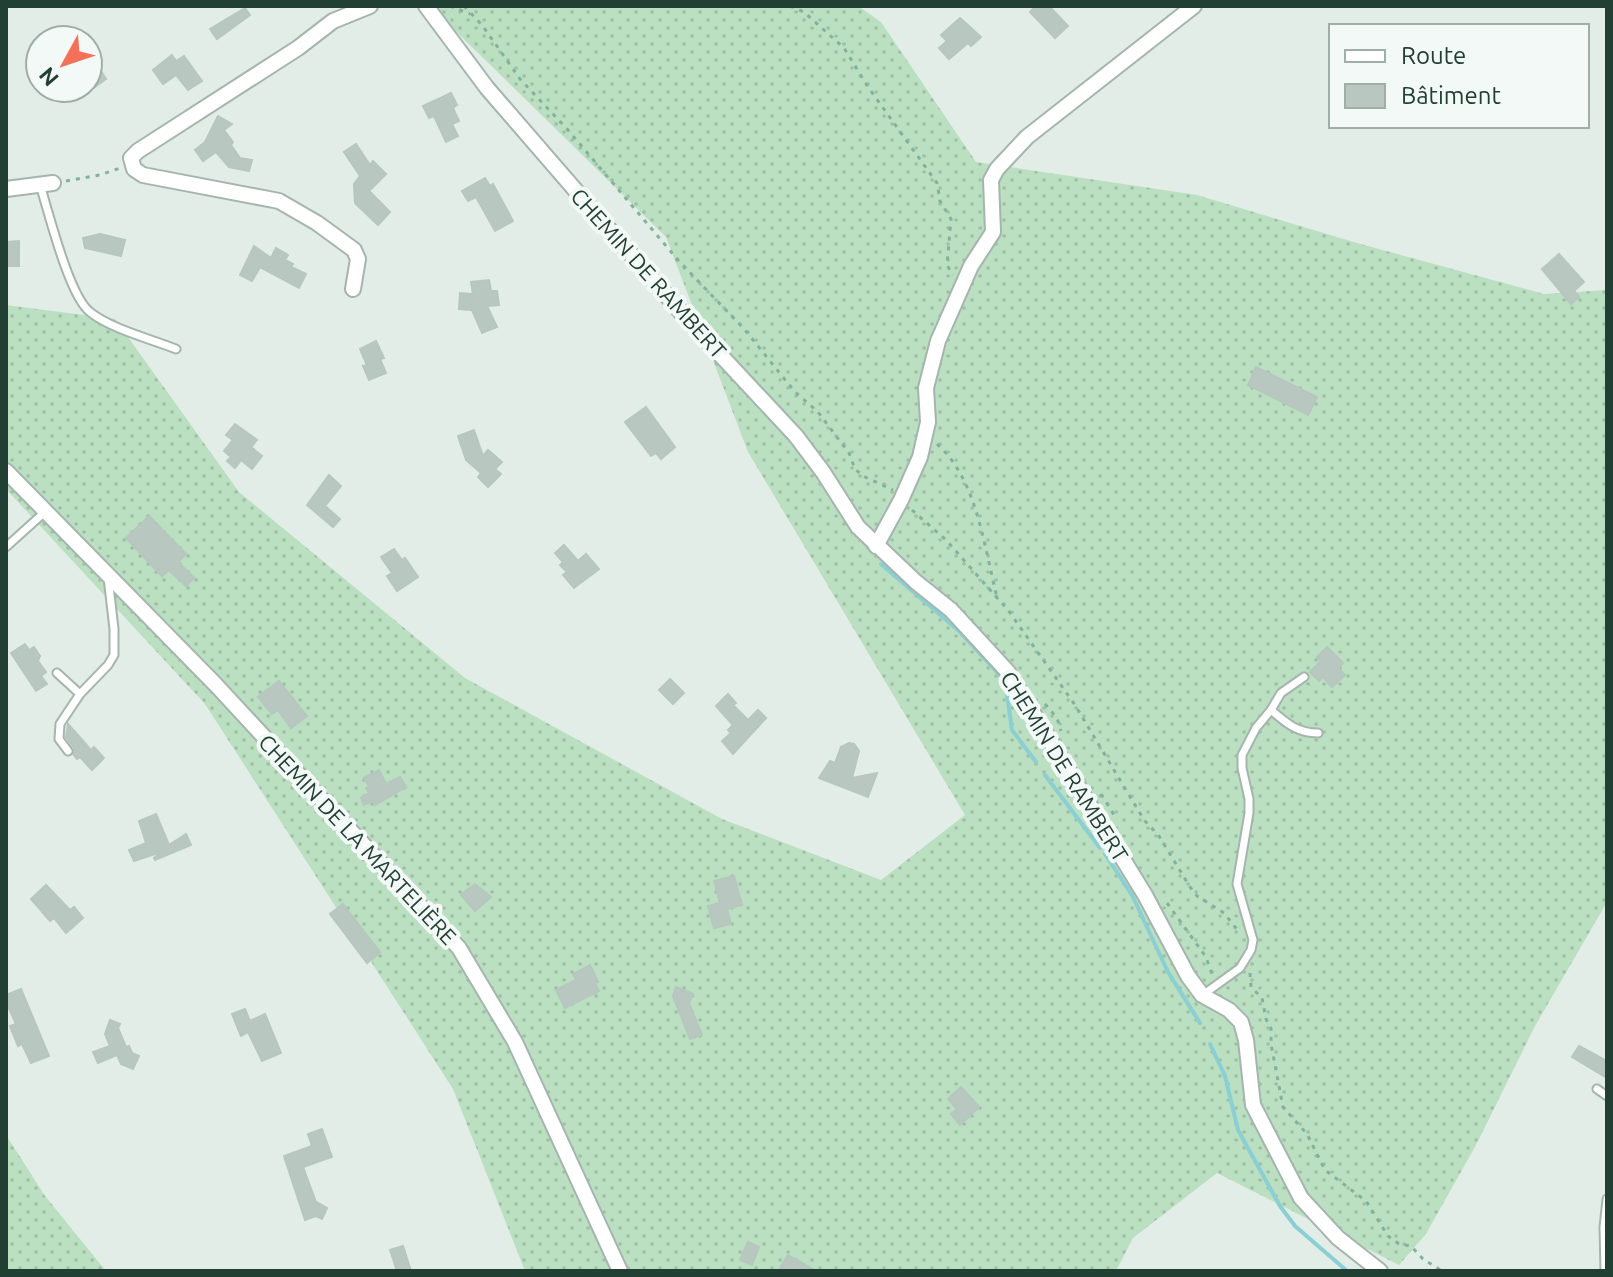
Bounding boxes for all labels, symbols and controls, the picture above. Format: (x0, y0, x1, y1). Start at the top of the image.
north arrow (24, 24, 104, 104)
legend (1329, 24, 1589, 128)
text: Route (1401, 42, 1466, 69)
text: N (33, 63, 63, 92)
text: Bâtiment (1401, 82, 1502, 109)
street label: CHEMIN DE RAMBERT (566, 183, 732, 363)
street label: CHEMIN DE RAMBERT (996, 666, 1134, 866)
street label: CHEMIN DE LA MARTELIÈRE (254, 728, 463, 949)

